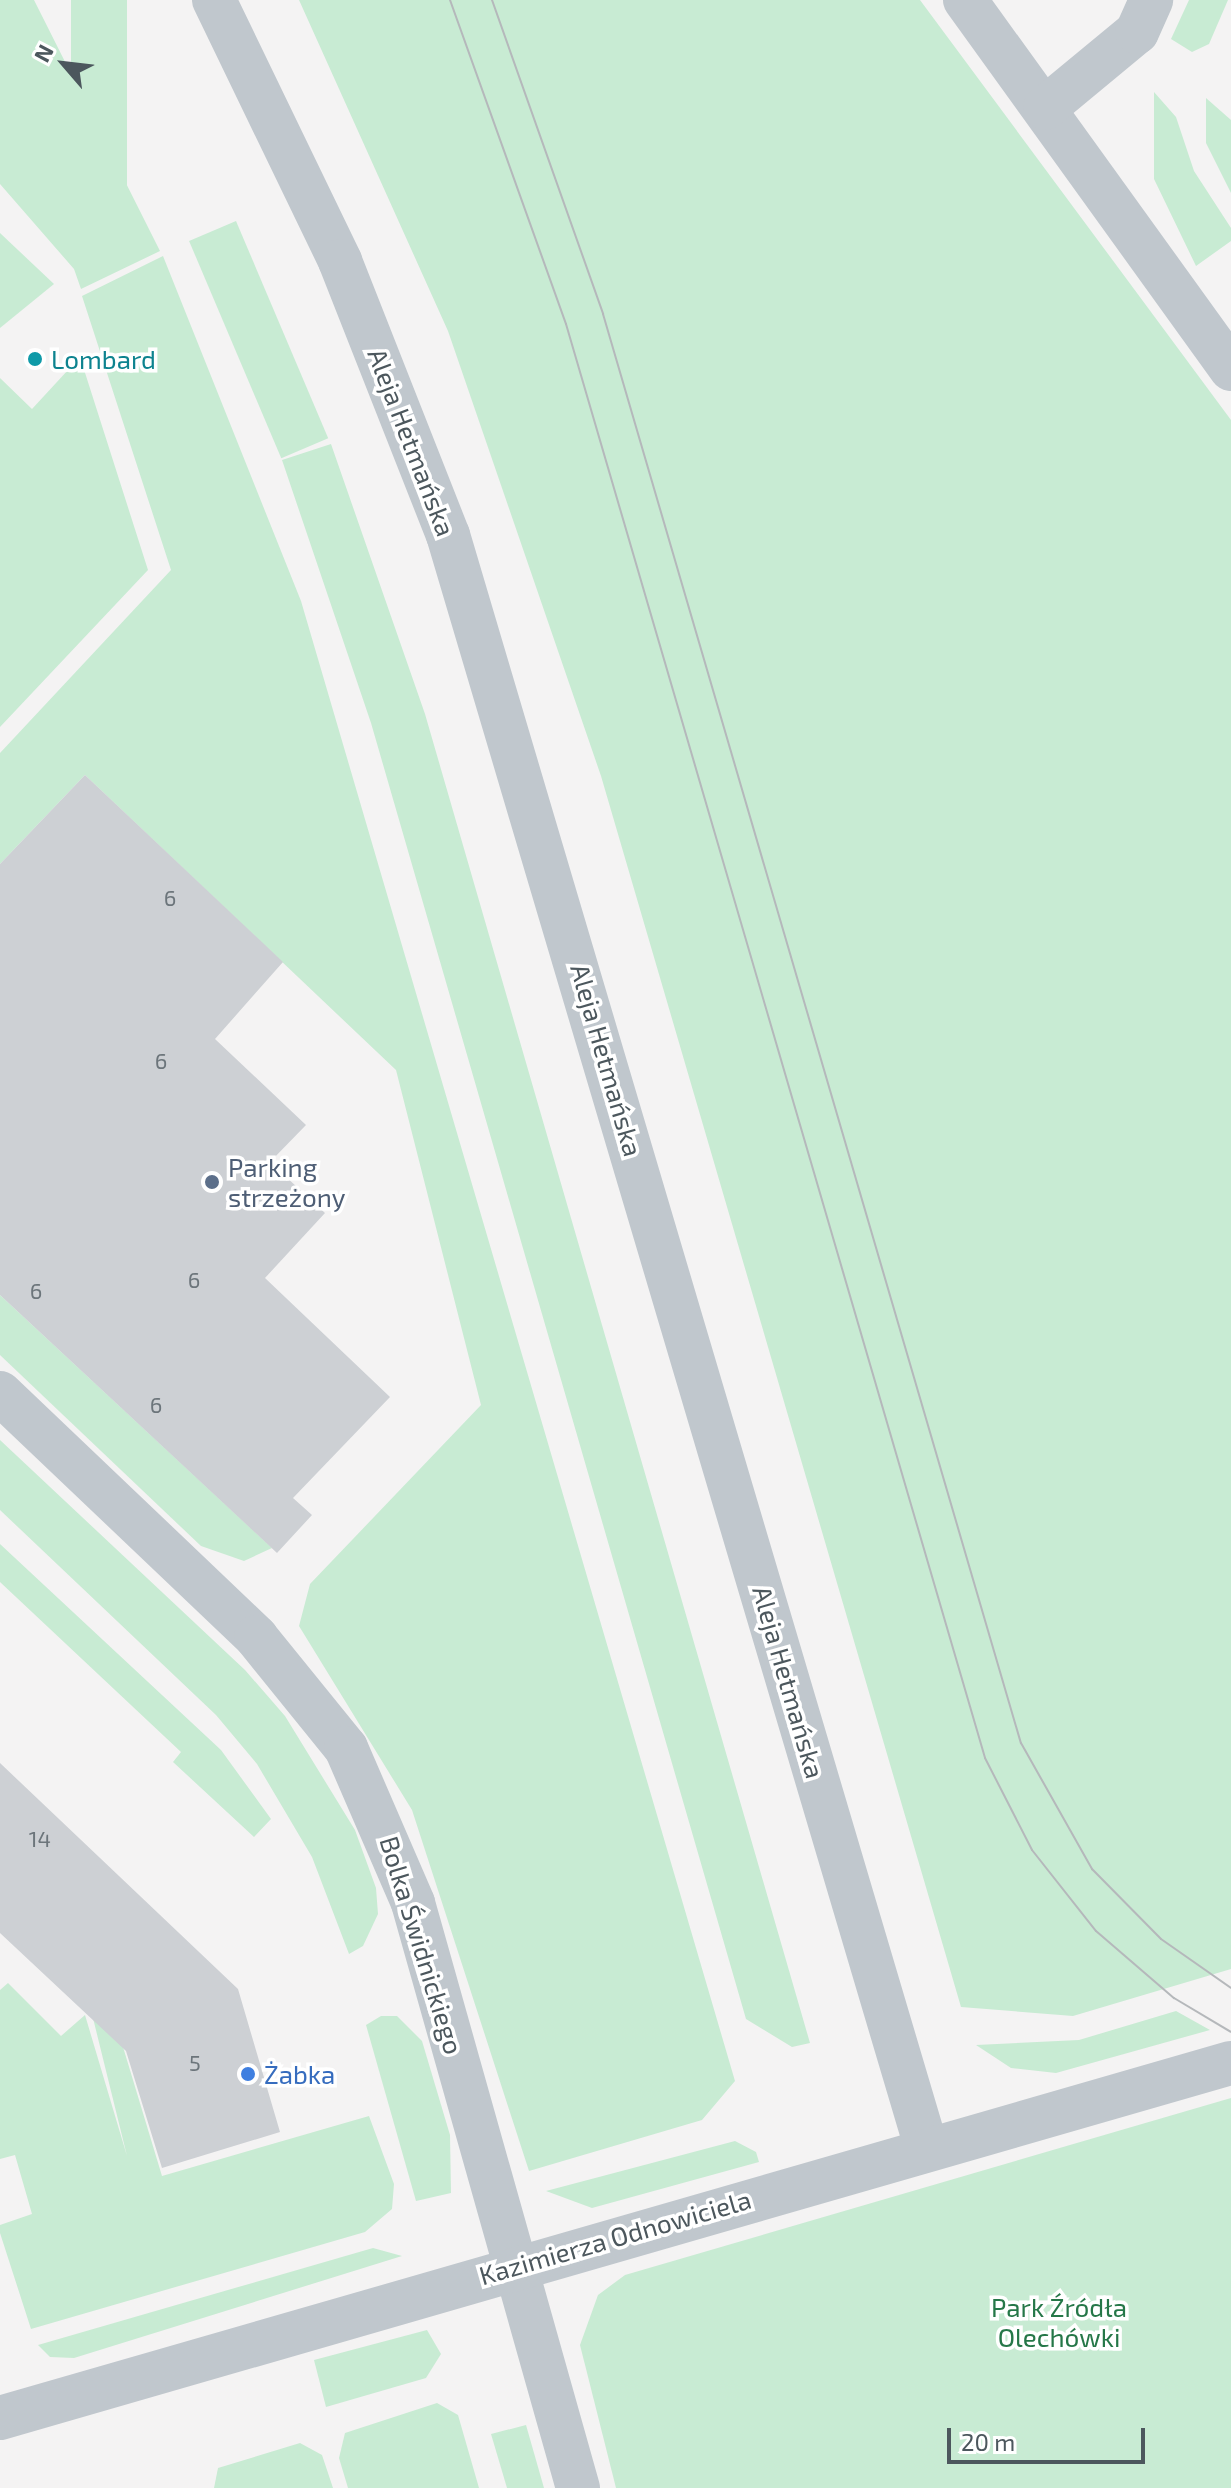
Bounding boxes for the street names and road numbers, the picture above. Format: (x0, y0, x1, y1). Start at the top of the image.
street label: Aleja Hetmańska (362, 344, 462, 540)
street label: Aleja Hetmańska (565, 960, 649, 1160)
street label: Aleja Hetmańska (747, 1582, 831, 1782)
street label: Bolka Świdnickiego (374, 1832, 470, 2058)
street label: Kazimierza Odnowiciela (475, 2183, 755, 2291)

